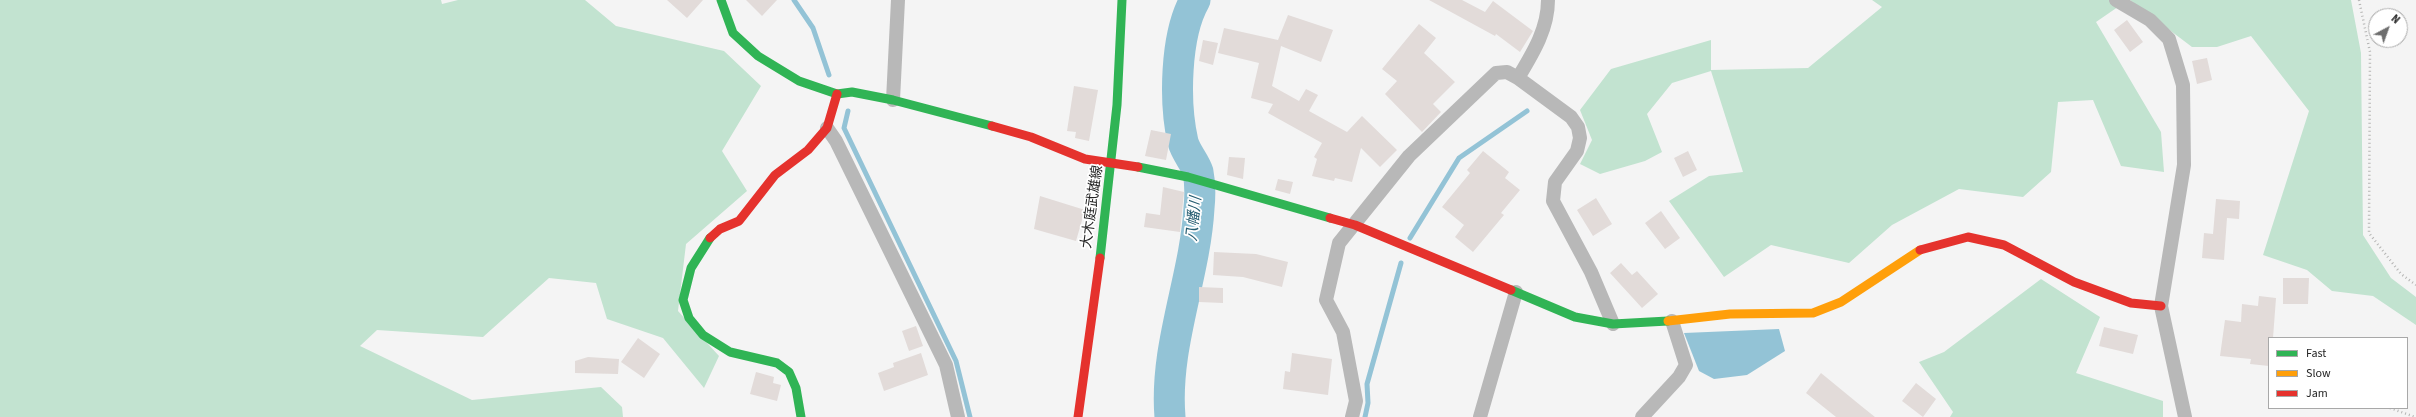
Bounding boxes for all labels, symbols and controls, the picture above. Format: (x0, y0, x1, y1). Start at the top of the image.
north arrow (2368, 8, 2408, 48)
text: N (2388, 11, 2403, 27)
street label: 大木庭武雄線 (1079, 164, 1107, 250)
water label: 八幡川 (1184, 196, 1206, 242)
legend (2268, 337, 2408, 409)
text: Fast (2306, 345, 2326, 362)
text: Slow (2306, 365, 2331, 382)
text: Jam (2306, 385, 2328, 402)

